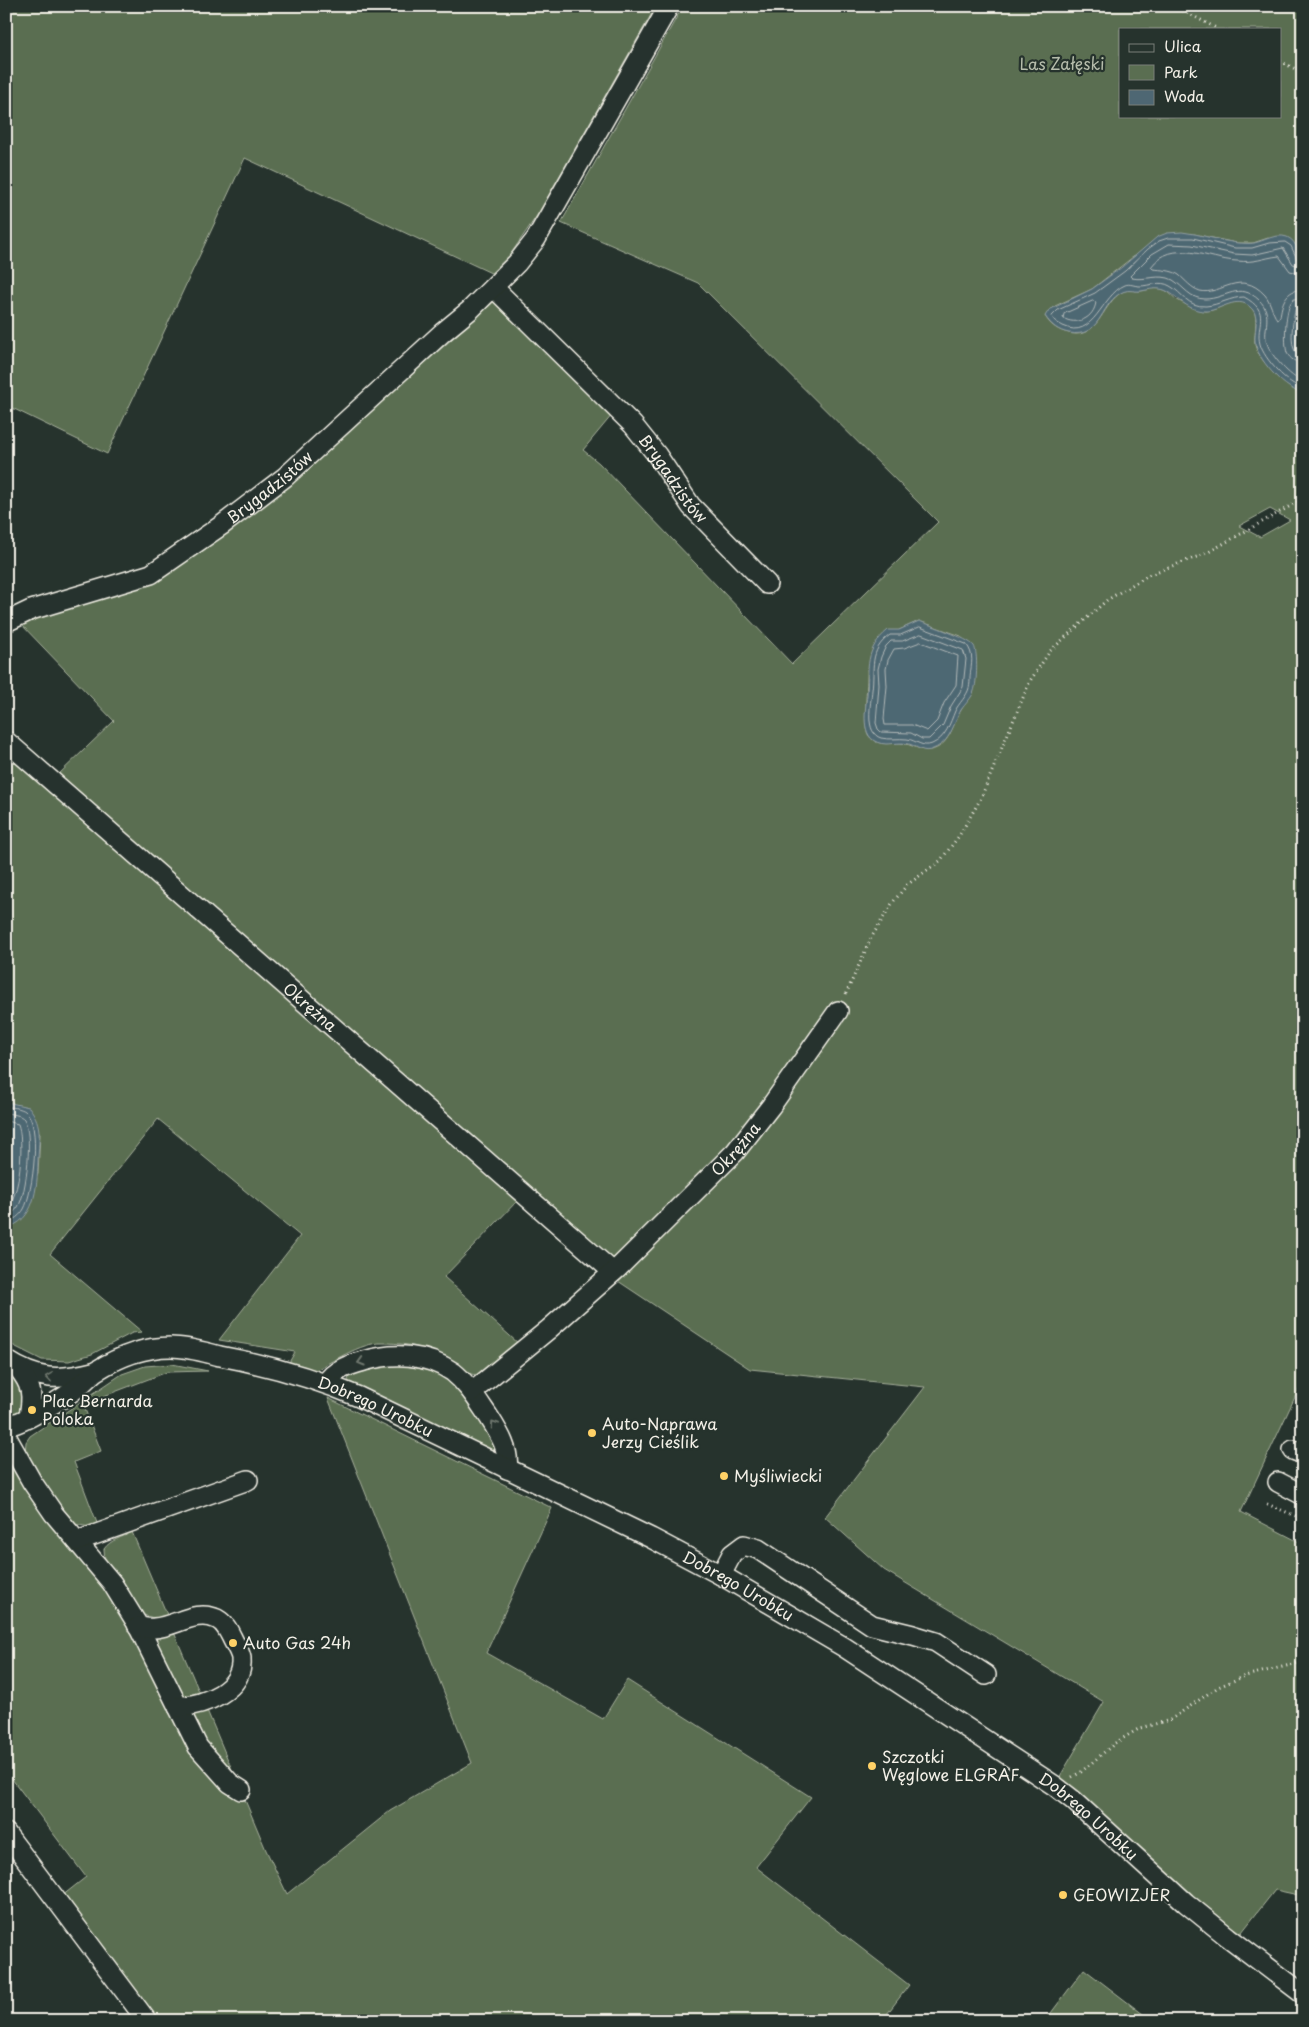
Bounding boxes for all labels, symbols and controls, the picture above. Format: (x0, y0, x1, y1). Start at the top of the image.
legend (1119, 28, 1282, 118)
text: Ulica (1164, 34, 1202, 57)
park label: Las Załęski (1019, 51, 1105, 75)
text: Park (1164, 60, 1198, 83)
text: Woda (1164, 84, 1205, 107)
street label: Brygadzistów (634, 428, 714, 528)
street label: Brygadzistów (221, 444, 318, 529)
street label: Okrężna (278, 976, 343, 1037)
street label: Okrężna (705, 1116, 765, 1181)
one-way arrow (356, 1356, 365, 1367)
street label: Dobrego Urobku (315, 1369, 438, 1442)
one-way arrow (45, 1373, 53, 1383)
place label: Plac Bernarda Poloka (42, 1388, 153, 1430)
marker: Plac Bernarda Poloka (26, 1404, 38, 1416)
place label: Auto-Naprawa Jerzy Cieślik (602, 1411, 717, 1453)
one-way arrow (491, 1420, 500, 1430)
marker: Auto-Naprawa Jerzy Cieślik (586, 1427, 598, 1439)
place label: Myśliwiecki (734, 1463, 822, 1487)
marker: Myśliwiecki (718, 1470, 730, 1482)
street label: Dobrego Urobku (679, 1544, 799, 1626)
place label: Auto Gas 24h (243, 1630, 351, 1654)
marker: Auto Gas 24h (227, 1637, 239, 1649)
place label: Szczotki Węglowe ELGRAF (882, 1744, 1020, 1786)
marker: Szczotki Węglowe ELGRAF (866, 1760, 878, 1772)
street label: Dobrego Urobku (1035, 1766, 1144, 1865)
place label: GEOWIZJER (1073, 1882, 1170, 1906)
marker: GEOWIZJER (1057, 1889, 1069, 1901)

